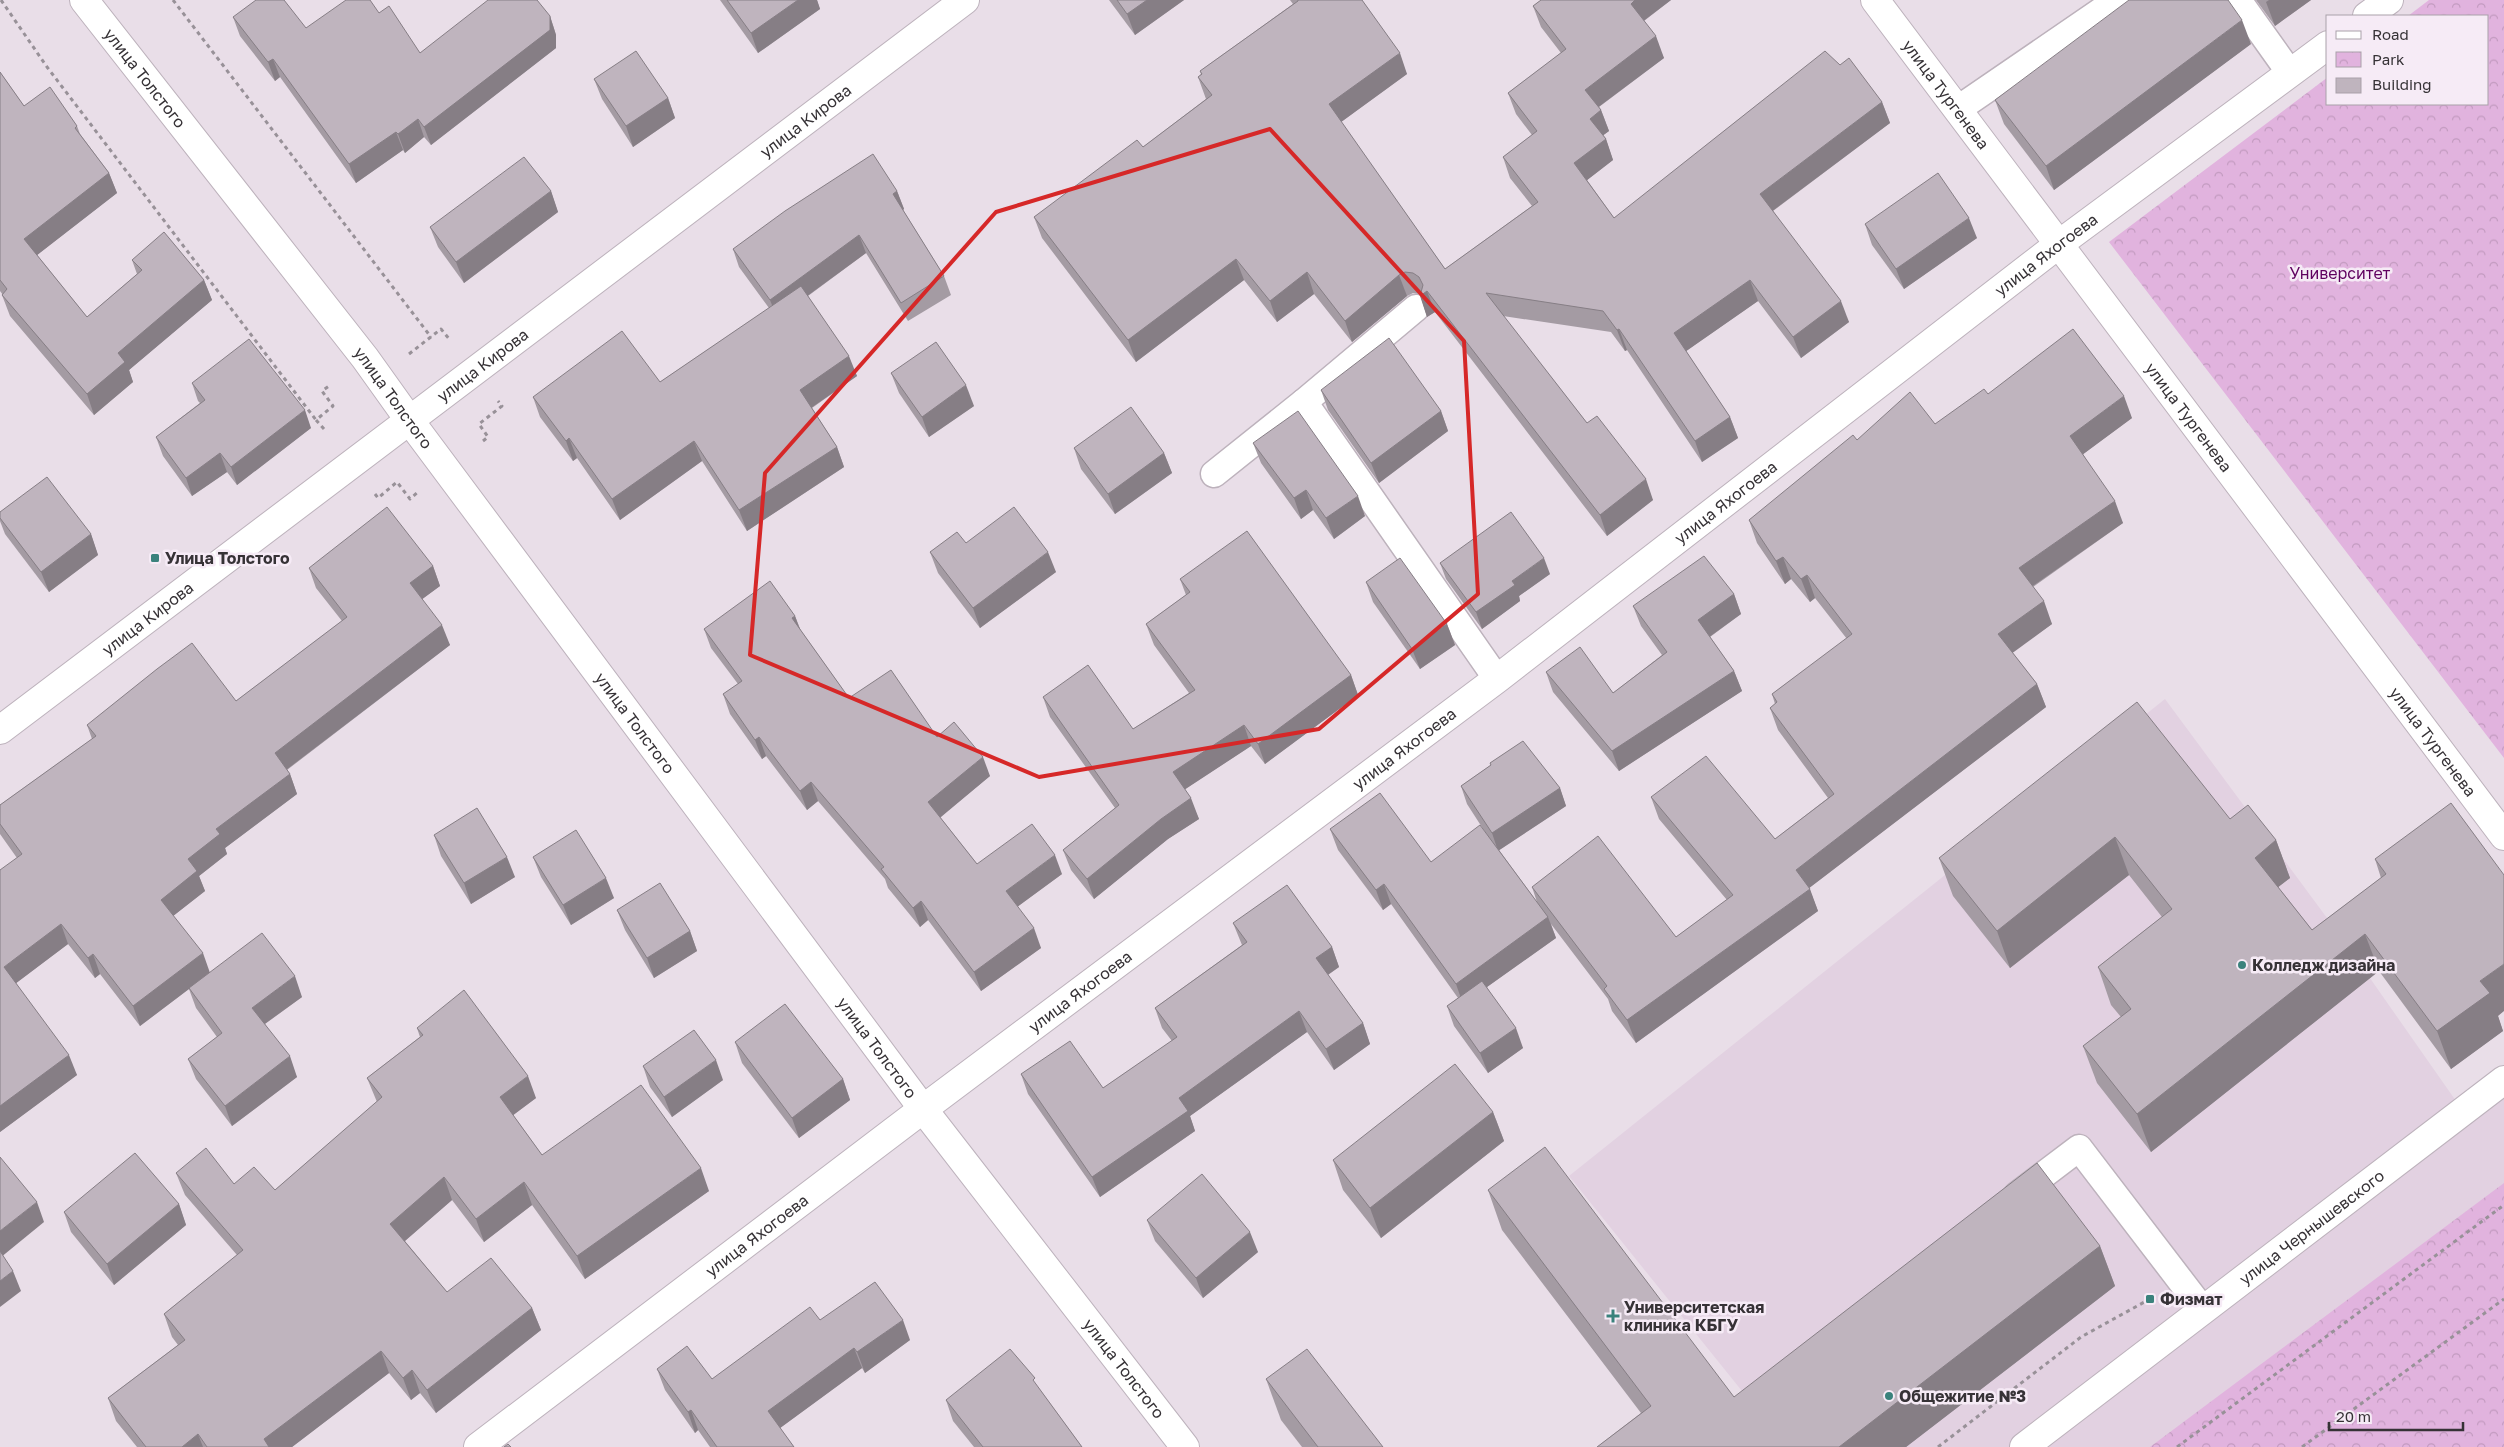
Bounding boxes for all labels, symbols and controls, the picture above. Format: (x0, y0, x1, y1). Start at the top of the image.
legend (2326, 15, 2489, 105)
street label: улица Толстого (100, 24, 190, 132)
text: Road (2372, 25, 2409, 43)
street label: улица Тургенева (1898, 36, 1994, 153)
text: Park (2372, 50, 2405, 68)
text: Building (2372, 75, 2432, 93)
street label: улица Кирова (756, 80, 855, 162)
street label: улица Яхогоева (1991, 209, 2101, 300)
park label: Университет (2290, 263, 2391, 283)
street label: улица Кирова (433, 324, 532, 406)
street label: улица Толстого (350, 343, 437, 453)
street label: улица Тургенева (2141, 358, 2237, 476)
street label: улица Яхогоева (1670, 456, 1781, 548)
place label: Улица Толстого (165, 548, 290, 568)
marker: Улица Толстого (149, 552, 161, 564)
street label: улица Кирова (98, 577, 197, 659)
street label: улица Толстого (591, 668, 679, 777)
street label: улица Тургенева (2385, 683, 2481, 800)
street label: улица Яхогоева (1348, 703, 1460, 794)
street label: улица Яхогоева (1024, 946, 1136, 1037)
place label: Колледж дизайна (2252, 955, 2395, 975)
marker: Колледж дизайна (2236, 959, 2248, 971)
street label: улица Толстого (833, 993, 921, 1102)
street label: улица Чернышевского (2235, 1165, 2388, 1289)
street label: улица Яхогоева (701, 1190, 812, 1281)
place label: Физмат (2160, 1289, 2223, 1309)
marker: Физмат (2144, 1293, 2156, 1305)
place label: Университетская клиника КБГУ (1624, 1297, 1764, 1335)
marker: Университетская клиника КБГУ (1606, 1309, 1620, 1323)
street label: улица Толстого (1079, 1314, 1169, 1422)
place label: Общежитие №3 (1899, 1386, 2026, 1406)
marker: Общежитие №3 (1883, 1390, 1895, 1402)
scale bar (2329, 1400, 2463, 1432)
text: 20 m (2336, 1407, 2371, 1425)

